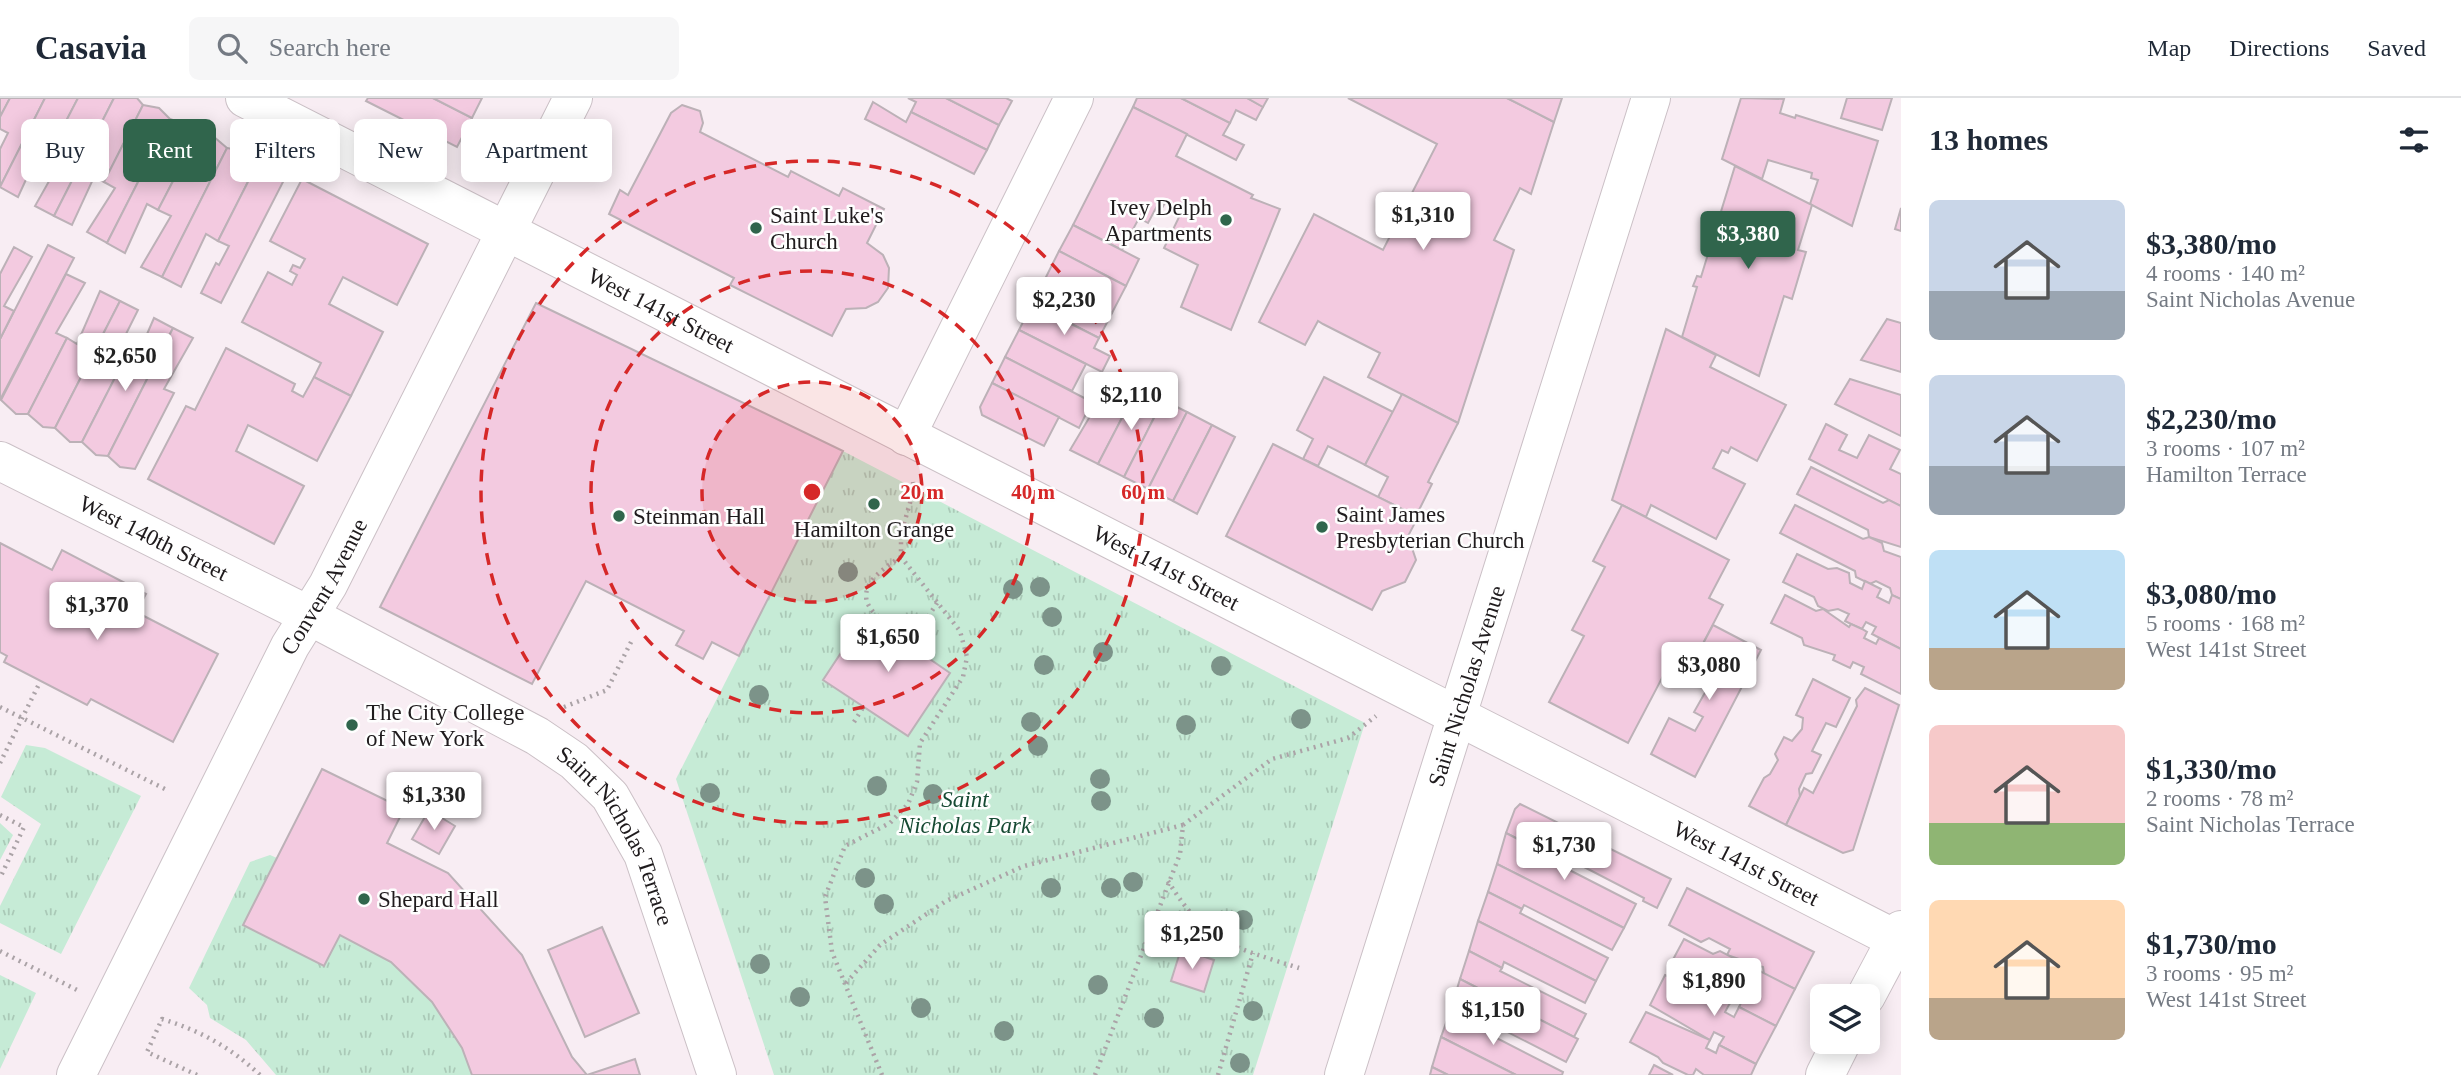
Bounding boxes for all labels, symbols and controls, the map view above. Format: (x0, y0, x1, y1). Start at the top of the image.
search box (189, 17, 679, 80)
icon: search (213, 29, 251, 67)
text: Casavia (35, 30, 147, 66)
text: Search here (269, 33, 391, 62)
text: Map (2147, 35, 2191, 61)
text: Directions (2229, 35, 2329, 61)
text: Saved (2367, 35, 2426, 61)
chip: Buy (21, 119, 109, 182)
chip: Rent (123, 119, 216, 182)
chip: Filters (230, 119, 340, 182)
chip: New (354, 119, 447, 182)
chip: Apartment (461, 119, 612, 182)
icon: filters (2395, 121, 2433, 159)
text: 13 homes (1929, 123, 2048, 156)
pin: $1,310 (1366, 192, 1480, 252)
place label: Ivey Delph Apartments (1105, 195, 1212, 246)
text: $1,310 (1391, 202, 1455, 227)
place label: Saint Luke's Church (770, 203, 883, 254)
marker: Ivey Delph Apartments (1218, 212, 1234, 228)
pin: $3,380 (1691, 212, 1805, 271)
marker: Saint Luke's Church (748, 220, 764, 236)
text: $3,380 (1716, 221, 1780, 246)
text: $3,380/mo (2146, 227, 2277, 260)
icon: home (1985, 228, 2069, 312)
text: 4 rooms · 140 m² (2146, 261, 2305, 286)
street label: West 141st Street (584, 262, 739, 358)
pin: $2,230 (1007, 278, 1121, 337)
text: $2,230 (1032, 287, 1096, 312)
text: Saint Nicholas Avenue (2146, 287, 2355, 312)
pin: $2,650 (68, 334, 182, 393)
text: $2,650 (93, 343, 157, 368)
pin: $2,110 (1074, 372, 1188, 432)
text: $2,110 (1100, 382, 1162, 407)
text: $2,230/mo (2146, 402, 2277, 435)
icon: home (1985, 403, 2069, 487)
text: 3 rooms · 107 m² (2146, 436, 2305, 461)
text: Hamilton Terrace (2146, 462, 2307, 487)
centre of rings (800, 480, 824, 504)
text: 20 m (900, 480, 944, 504)
text: 40 m (1011, 480, 1055, 504)
text: 60 m (1121, 480, 1165, 504)
street label: West 140th Street (75, 490, 233, 586)
marker: Hamilton Grange (866, 496, 882, 512)
place label: Saint James Presbyterian Church (1336, 502, 1525, 553)
place label: Steinman Hall (633, 504, 765, 529)
marker: Steinman Hall (611, 508, 627, 524)
street label: Convent Avenue (275, 514, 372, 659)
place label: Hamilton Grange (794, 517, 954, 542)
marker: Saint James Presbyterian Church (1314, 519, 1330, 535)
street label: West 141st Street (1089, 520, 1244, 615)
text: $3,080/mo (2146, 577, 2277, 610)
icon: home (1985, 578, 2069, 662)
pin: $1,370 (40, 582, 154, 642)
street label: Saint Nicholas Avenue (1423, 582, 1510, 789)
text: $1,370 (65, 592, 129, 617)
text: 5 rooms · 168 m² (2146, 611, 2305, 636)
pin: $1,650 (831, 614, 945, 674)
text: $1,650 (856, 624, 920, 649)
text: West 141st Street (2146, 637, 2306, 662)
pin: $3,080 (1652, 642, 1766, 702)
text: $3,080 (1677, 652, 1741, 677)
place label: The City College of New York (366, 700, 524, 751)
marker: The City College of New York (344, 717, 360, 733)
street label: Saint Nicholas Terrace (553, 741, 679, 929)
text: $1,330/mo (2146, 752, 2277, 785)
icon: home (1985, 753, 2069, 837)
pin: $1,330 (377, 772, 491, 832)
text: $1,330 (402, 782, 466, 807)
text: 2 rooms · 78 m² (2146, 786, 2293, 811)
park label: Saint Nicholas Park (898, 787, 1032, 838)
text: Saint Nicholas Terrace (2146, 812, 2355, 837)
street label: West 141st Street (1669, 816, 1824, 911)
pin: $1,730 (1507, 822, 1621, 882)
text: $1,730 (1532, 832, 1596, 857)
place label: Shepard Hall (378, 887, 499, 912)
marker: Shepard Hall (356, 891, 372, 907)
pin: $1,250 (1135, 912, 1249, 971)
text: $1,250 (1160, 921, 1224, 946)
text: $1,730/mo (2146, 927, 2277, 960)
icon: home (1985, 928, 2069, 1012)
pin: $1,890 (1657, 958, 1771, 1018)
text: 3 rooms · 95 m² (2146, 961, 2293, 986)
text: $1,890 (1682, 968, 1746, 993)
map controls (1810, 984, 1880, 1054)
button: layers (1810, 984, 1880, 1054)
text: West 141st Street (2146, 987, 2306, 1012)
pin: $1,150 (1436, 988, 1550, 1047)
text: $1,150 (1461, 997, 1525, 1022)

